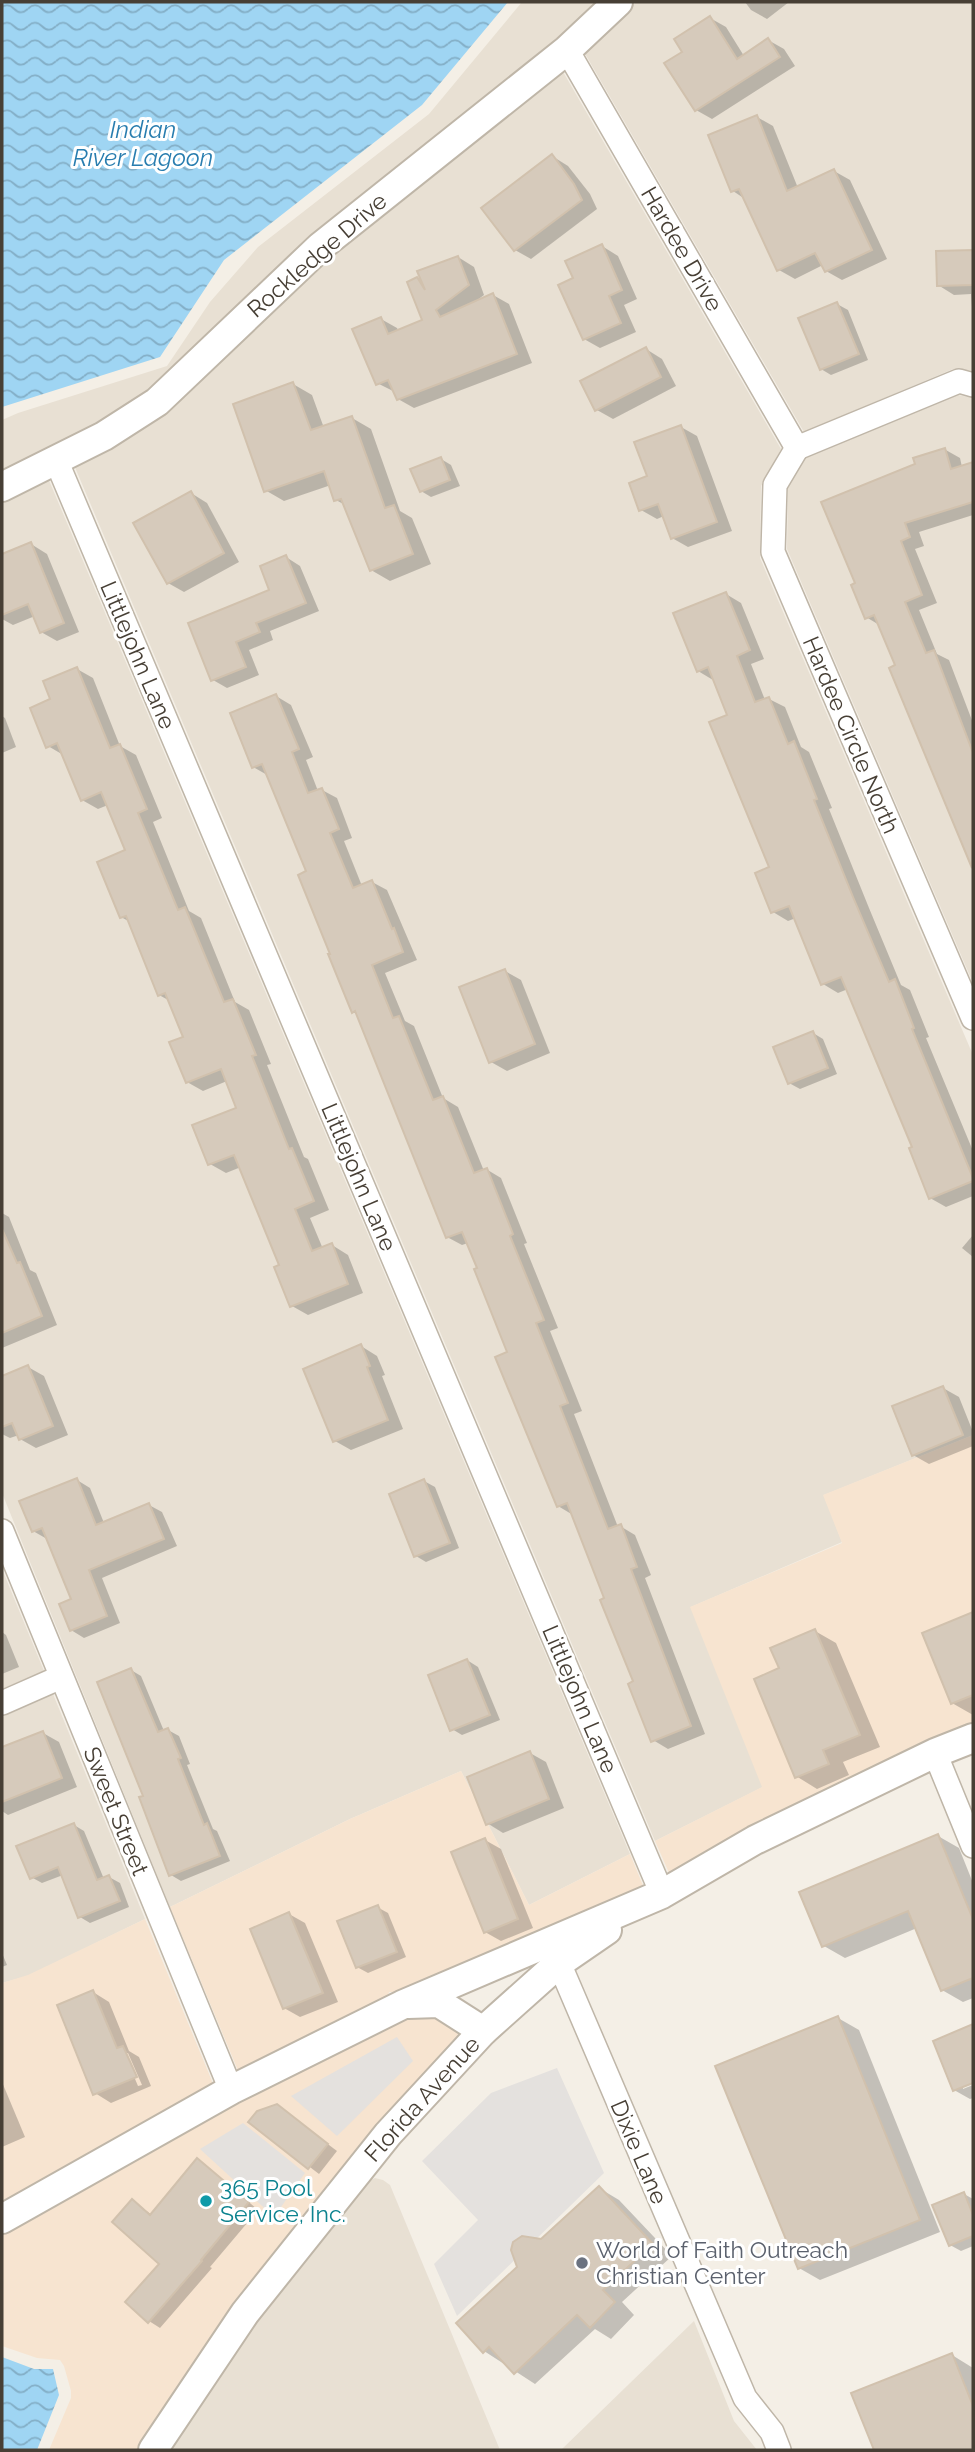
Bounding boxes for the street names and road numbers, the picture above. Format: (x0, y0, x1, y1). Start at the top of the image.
street label: Hardee Drive (636, 182, 729, 316)
street label: Rockledge Drive (242, 187, 392, 322)
street label: Littlejohn Lane (95, 577, 182, 733)
street label: Hardee Circle North (798, 632, 905, 837)
street label: Littlejohn Lane (316, 1099, 403, 1255)
street label: Littlejohn Lane (537, 1621, 624, 1777)
street label: Sweet Street (78, 1743, 155, 1879)
street label: Florida Avenue (358, 2030, 485, 2167)
street label: Dixie Lane (605, 2096, 673, 2208)

